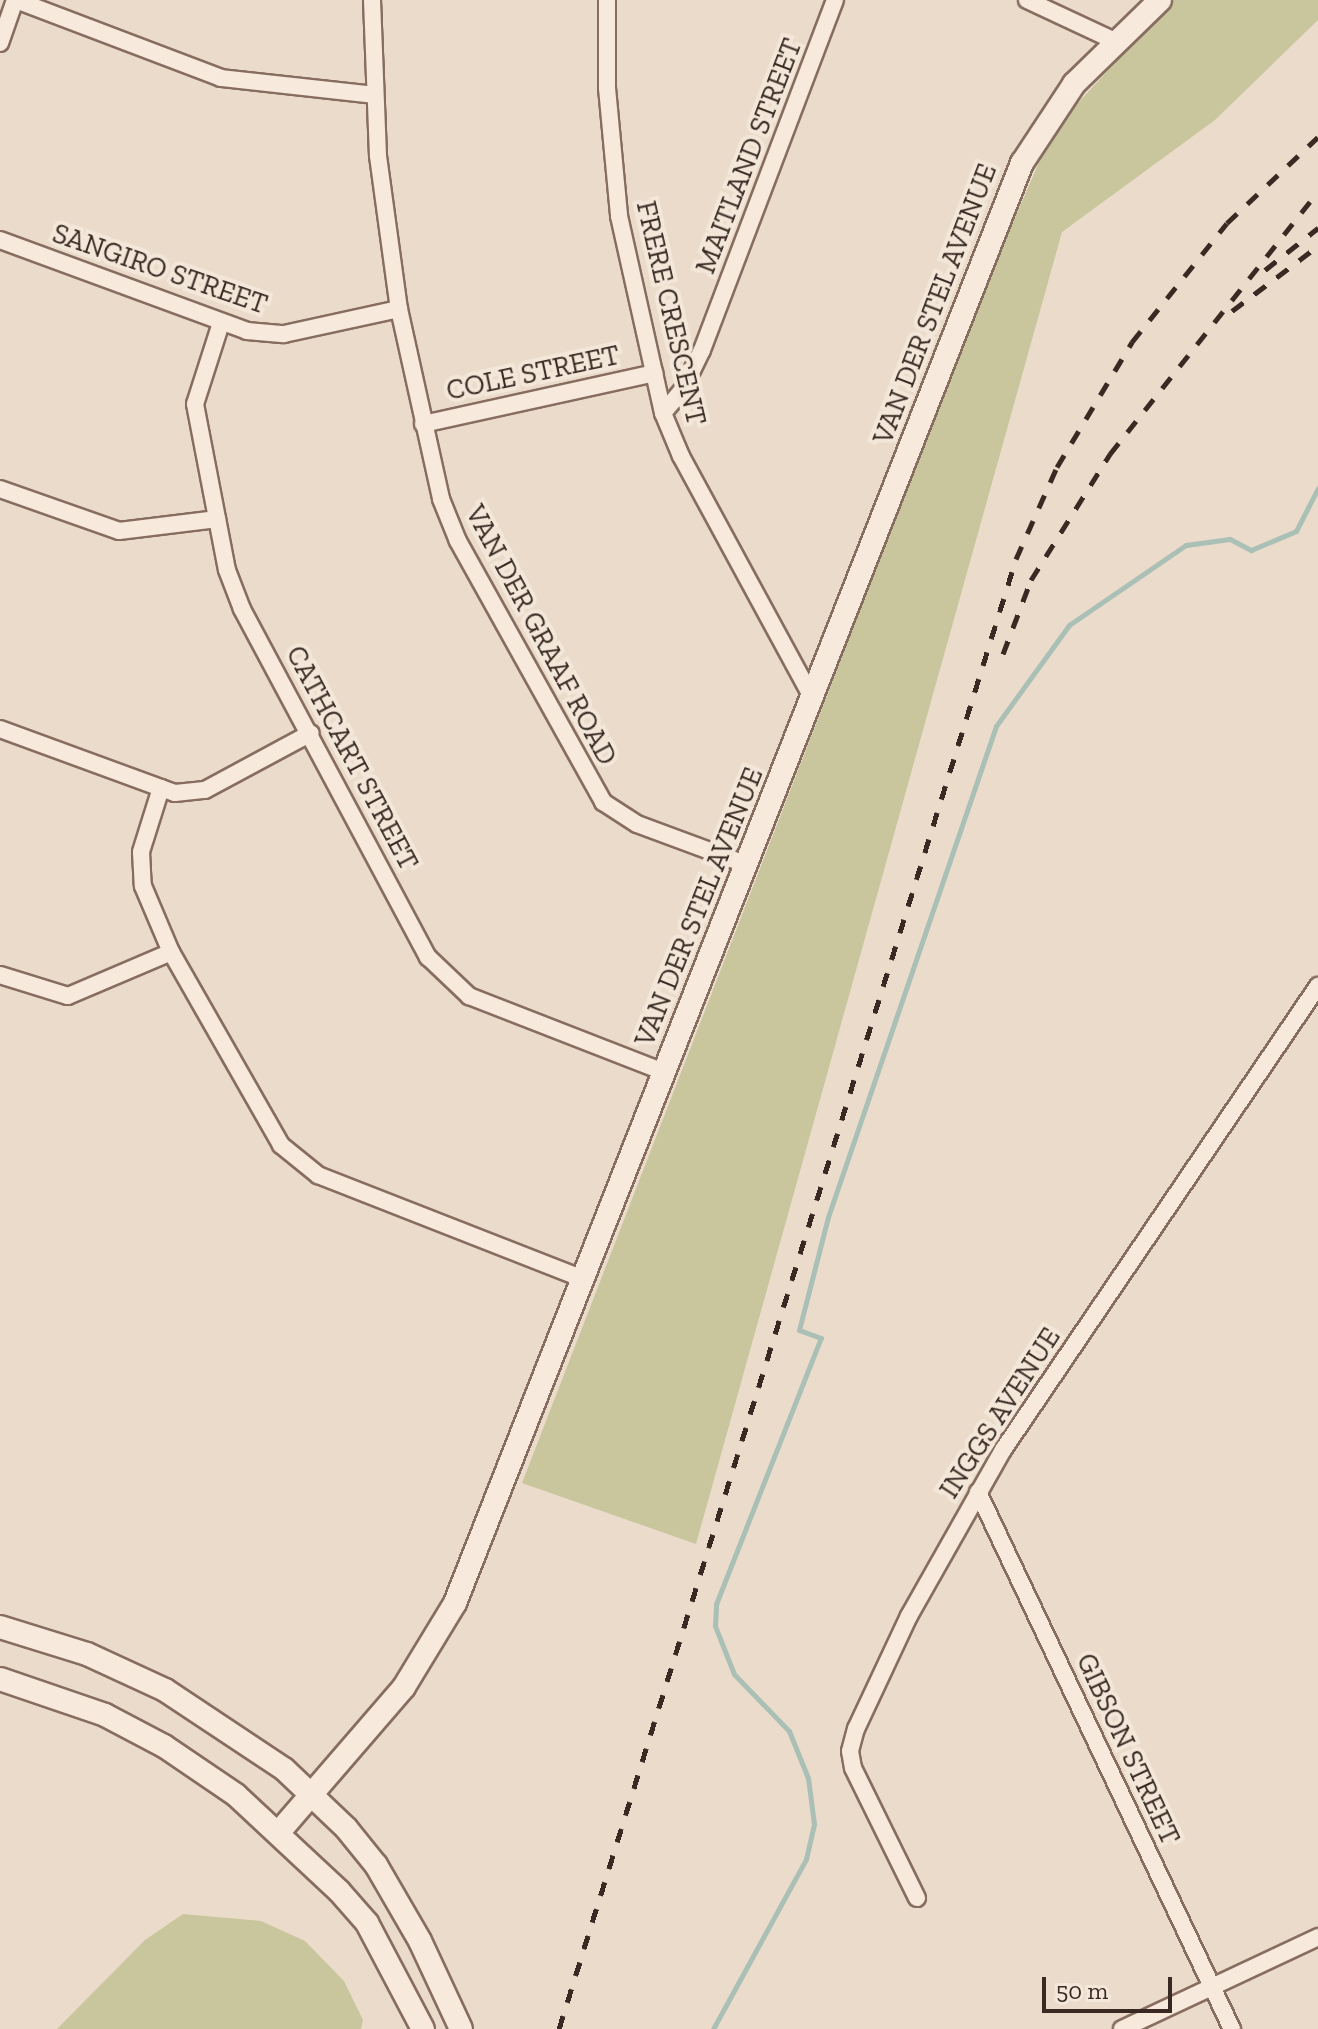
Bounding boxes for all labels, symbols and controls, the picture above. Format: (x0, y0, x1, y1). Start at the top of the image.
street label: MAITLAND STREET (689, 34, 809, 278)
street label: VAN DER STEL AVENUE (866, 158, 1004, 450)
street label: FRERE CRESCENT (629, 198, 713, 428)
street label: SANGIRO STREET (48, 217, 272, 321)
street label: COLE STREET (443, 338, 623, 408)
street label: VAN DER GRAAF ROAD (458, 499, 624, 771)
street label: CATHCART STREET (279, 640, 425, 876)
street label: VAN DER STEL AVENUE (627, 762, 771, 1052)
street label: INGGS AVENUE (932, 1321, 1068, 1505)
street label: GIBSON STREET (1069, 1648, 1187, 1850)
scale bar (1046, 1961, 1176, 2011)
text: 50 m (1056, 1976, 1108, 2005)

